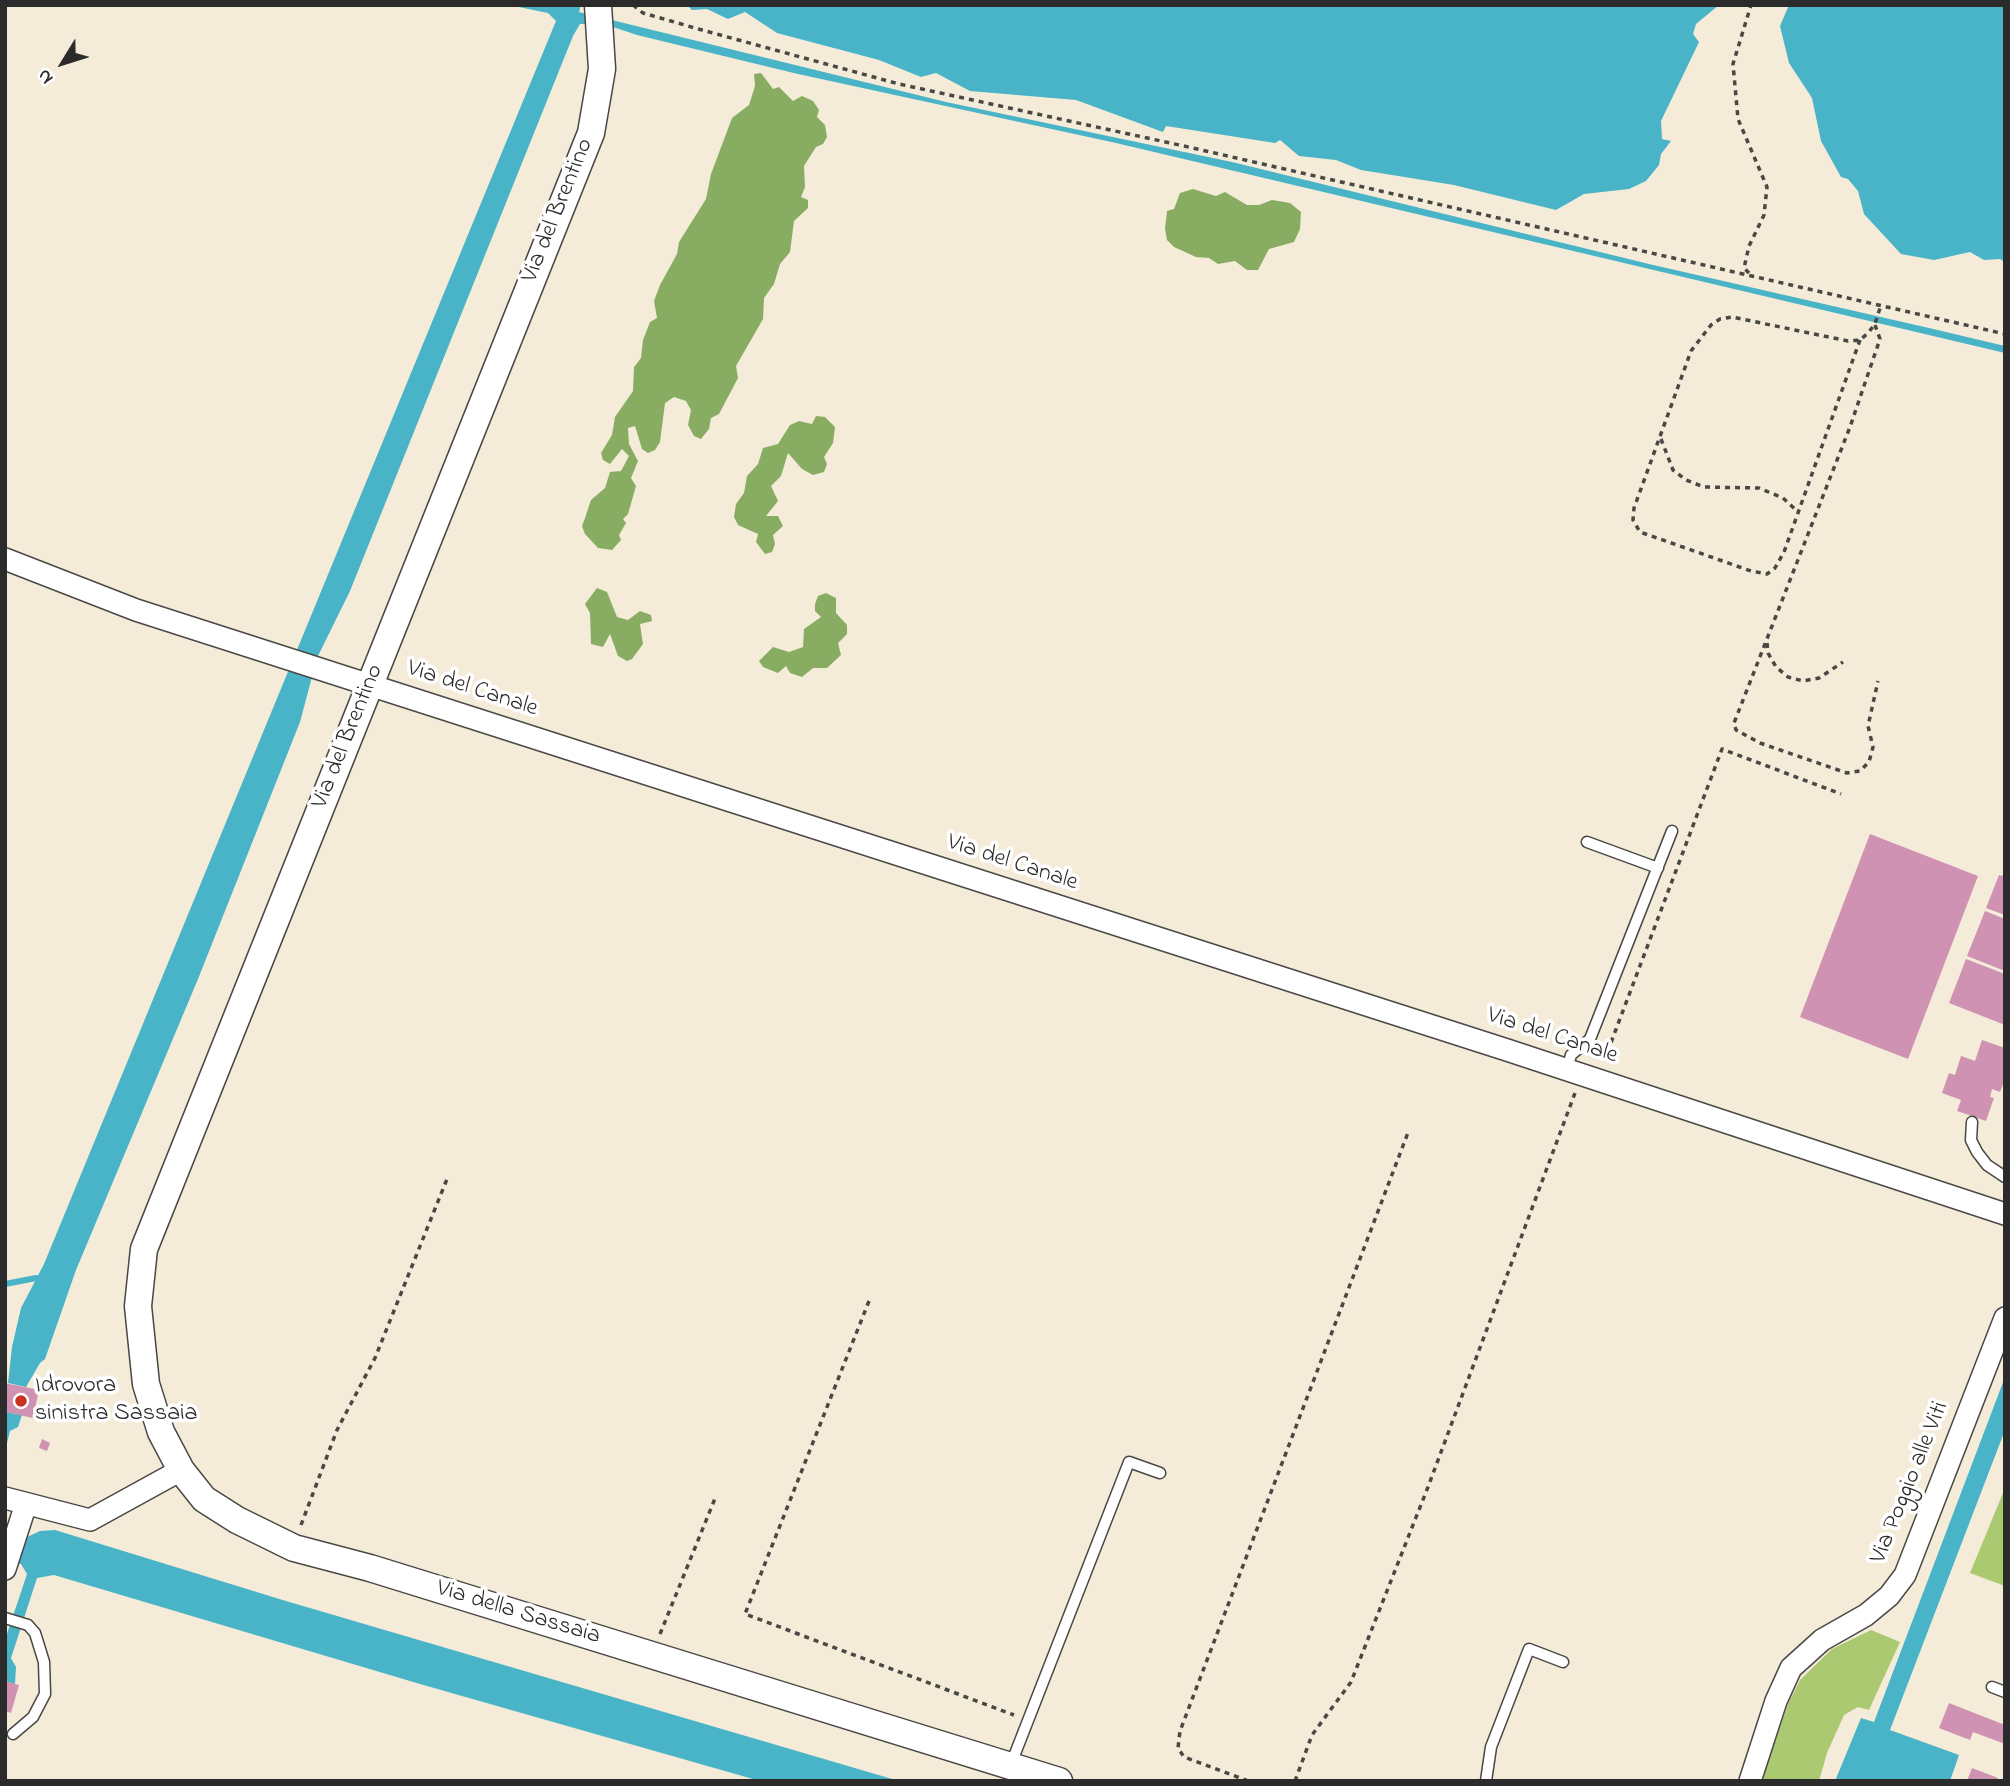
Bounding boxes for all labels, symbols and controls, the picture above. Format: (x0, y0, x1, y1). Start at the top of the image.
north arrow (28, 28, 98, 98)
text: N (31, 63, 61, 90)
street label: Via del Brentino (517, 135, 601, 287)
street label: Via del Canale (403, 655, 541, 725)
street label: Via del Brentino (307, 661, 391, 813)
street label: Via del Canale (943, 829, 1081, 899)
street label: Via del Canale (1483, 1002, 1621, 1072)
place label: Idrovora sinistra Sassaia (35, 1373, 197, 1429)
marker: Idrovora sinistra Sassaia (13, 1393, 29, 1409)
street label: Via Poggio alle Viti (1865, 1398, 1957, 1568)
street label: Via della Sassaia (432, 1575, 604, 1653)

